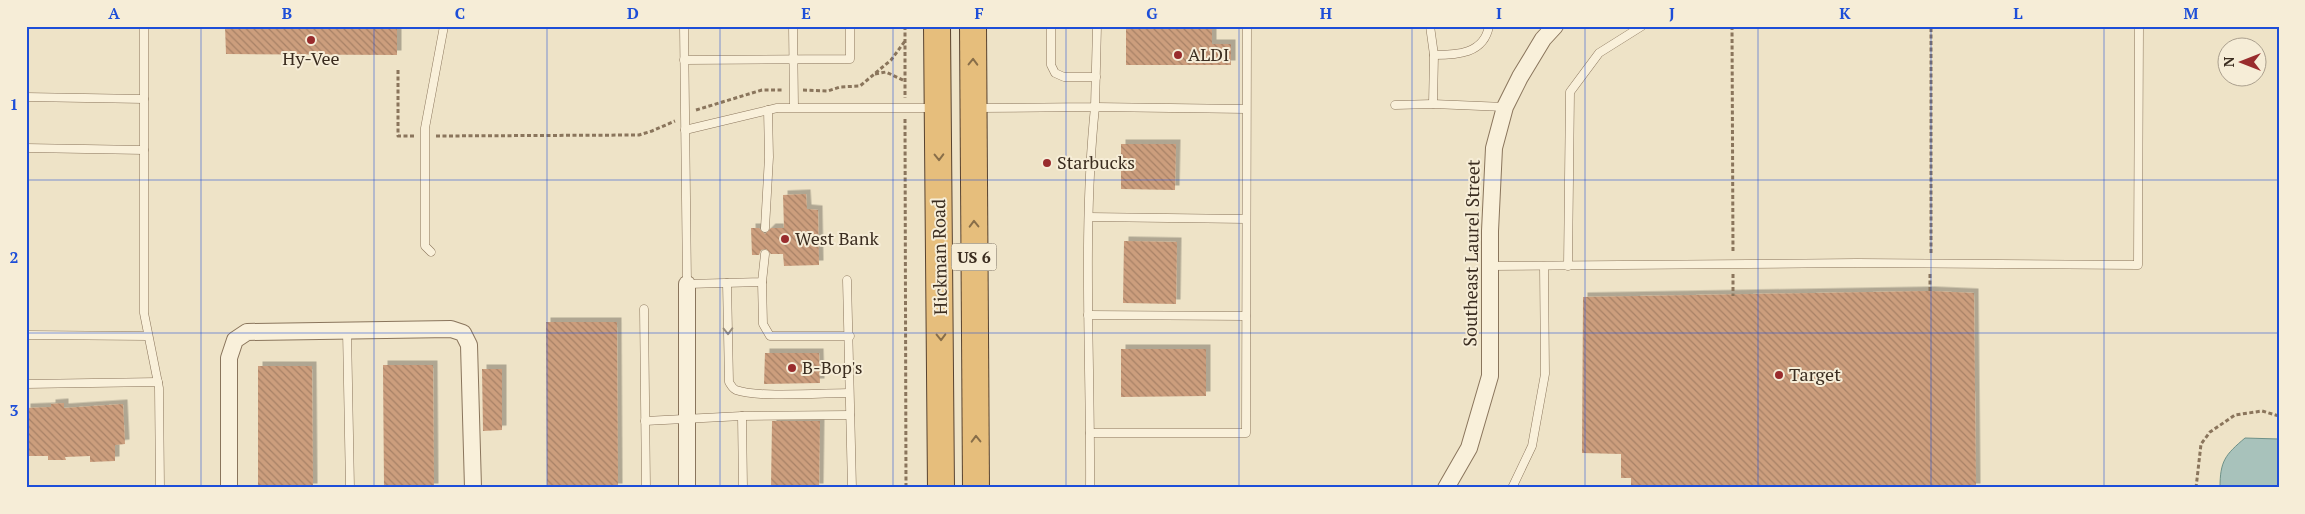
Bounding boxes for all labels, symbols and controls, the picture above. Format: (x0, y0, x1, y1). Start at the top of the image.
text: A (108, 2, 120, 24)
text: B (282, 2, 292, 24)
text: C (455, 2, 465, 24)
text: D (627, 2, 639, 24)
text: E (801, 2, 811, 24)
text: F (974, 2, 984, 24)
text: G (1146, 2, 1158, 24)
text: H (1320, 2, 1332, 24)
text: I (1496, 2, 1502, 24)
text: J (1669, 2, 1675, 24)
text: K (1839, 2, 1851, 24)
text: L (2013, 2, 2023, 24)
text: M (2184, 2, 2199, 24)
marker: Hy-Vee (305, 34, 317, 46)
north arrow (2218, 38, 2268, 88)
place label: ALDI (1188, 42, 1229, 66)
place label: Hy-Vee (282, 46, 340, 70)
marker: ALDI (1172, 49, 1184, 61)
text: N (2219, 56, 2238, 67)
one-way arrow (968, 57, 978, 65)
text: 1 (9, 93, 19, 115)
place label: Starbucks (1057, 150, 1135, 174)
one-way arrow (934, 154, 944, 161)
marker: Starbucks (1041, 157, 1053, 169)
street label: Southeast Laurel Street (1457, 159, 1485, 347)
street label: Hickman Road (926, 199, 952, 315)
one-way arrow (969, 220, 979, 228)
place label: West Bank (795, 226, 879, 250)
marker: West Bank (779, 233, 791, 245)
road number: US 6 (952, 243, 996, 270)
text: 2 (9, 246, 19, 268)
one-way arrow (723, 328, 733, 336)
one-way arrow (936, 334, 946, 341)
place label: B-Bop's (802, 355, 862, 379)
marker: B-Bop's (786, 362, 798, 374)
place label: Target (1789, 362, 1841, 386)
marker: Target (1773, 369, 1785, 381)
text: 3 (9, 399, 19, 421)
one-way arrow (971, 435, 981, 442)

